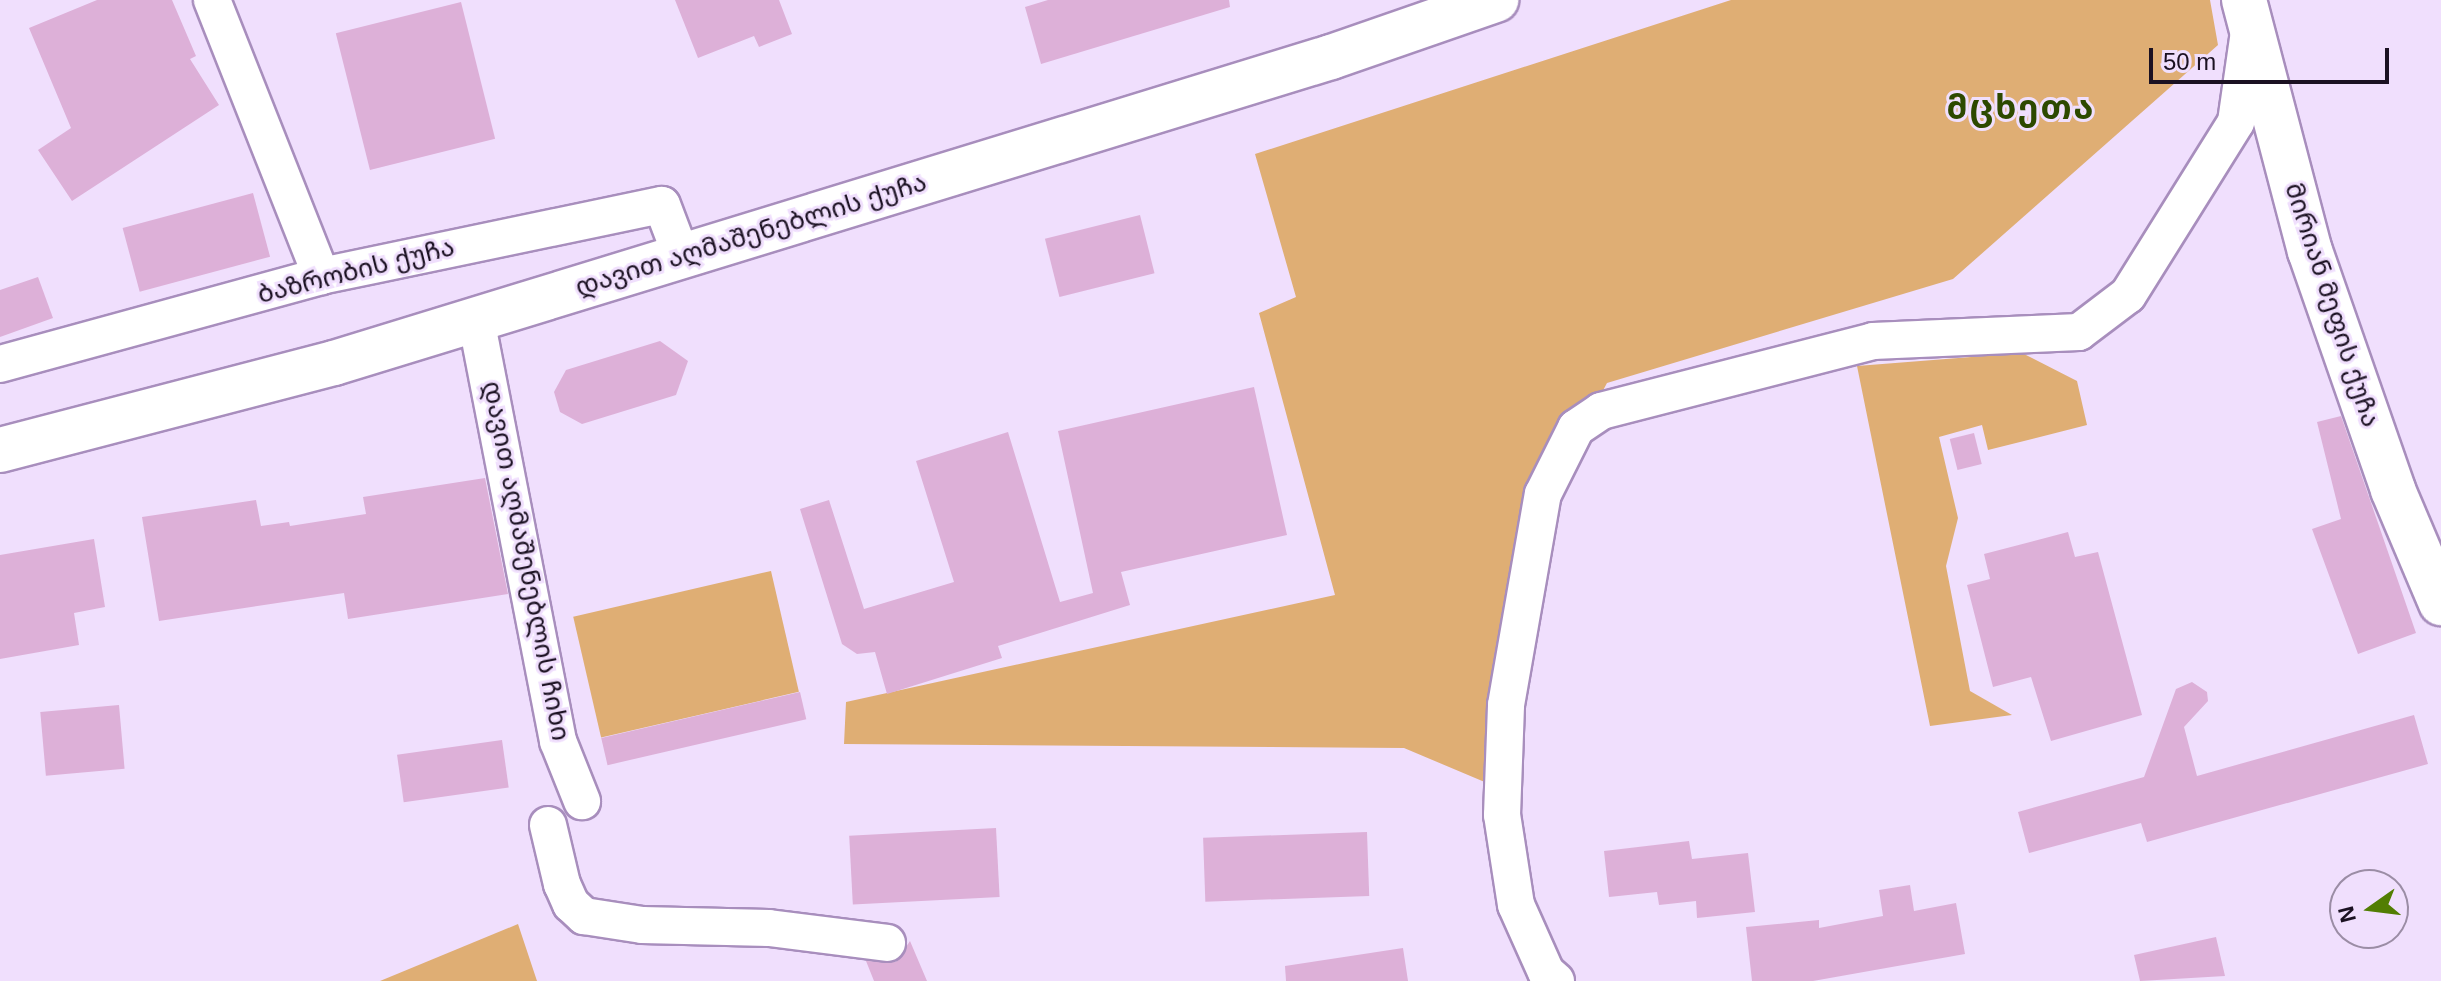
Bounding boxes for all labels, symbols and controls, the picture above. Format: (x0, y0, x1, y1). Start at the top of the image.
scale bar (2153, 32, 2393, 82)
text: 50 m (2163, 48, 2216, 75)
district label: მცხეთა (1947, 88, 2095, 128)
street label: დავით აღმაშენებლის ქუჩა (572, 167, 930, 303)
street label: მირიან მეფის ქუჩა (2278, 179, 2386, 431)
street label: ბაზრობის ქუჩა (254, 231, 458, 311)
street label: დავით აღმაშენებლის ჩიხი (476, 379, 576, 743)
north arrow (2329, 869, 2409, 949)
text: N (2333, 904, 2361, 925)

